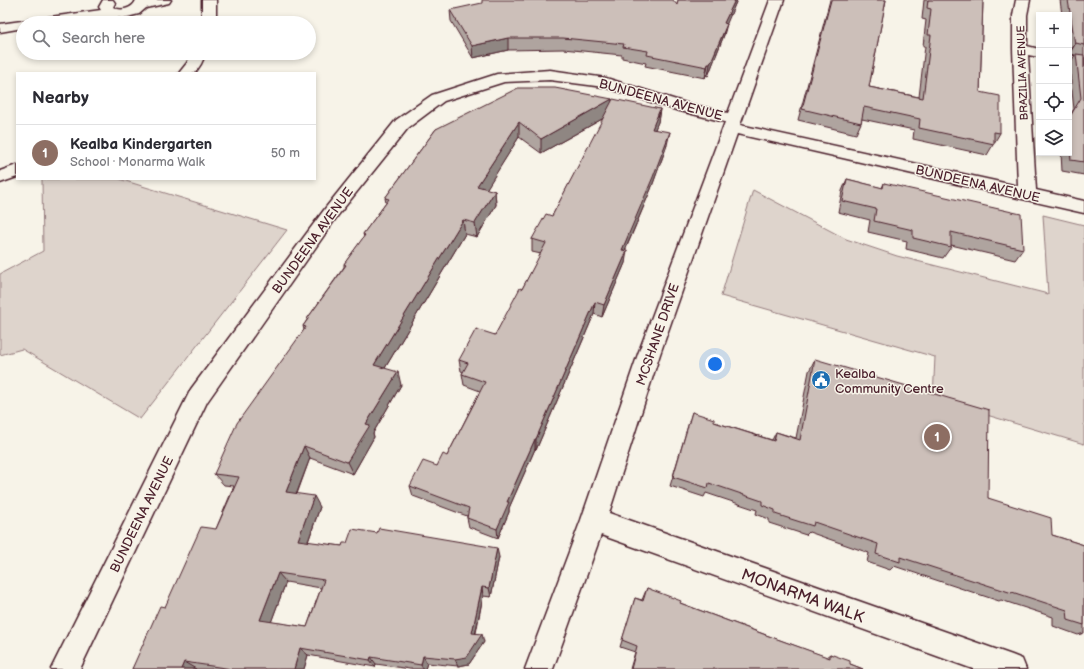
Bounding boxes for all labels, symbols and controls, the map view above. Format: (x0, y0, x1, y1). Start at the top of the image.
map controls (1036, 12, 1072, 156)
button: + (1036, 12, 1072, 48)
search box (16, 16, 316, 60)
street label: BRAZILIA AVENUE (1014, 25, 1031, 121)
icon: search (30, 27, 52, 49)
text: Search here (62, 29, 145, 48)
button: − (1036, 48, 1072, 84)
street label: BUNDEENA AVENUE (597, 76, 725, 124)
button: locate (1036, 84, 1072, 120)
text: Nearby (32, 88, 89, 108)
button: layers (1036, 120, 1072, 156)
text: Kealba Kindergarten (70, 135, 212, 154)
text: 1 (42, 145, 48, 161)
text: 50 m (271, 145, 300, 161)
text: School · Monarma Walk (70, 154, 205, 170)
street label: BUNDEENA AVENUE (914, 162, 1042, 206)
street label: BUNDEENA AVENUE (269, 184, 357, 297)
street label: MCSHANE DRIVE (633, 281, 683, 388)
your location (705, 354, 725, 374)
place label: Kealba Community Centre (835, 366, 944, 397)
public building icon: Kealba Community Centre (810, 369, 832, 391)
pin: 1 (924, 422, 950, 452)
street label: BUNDEENA AVENUE (107, 453, 177, 575)
street label: MONARMA WALK (739, 565, 867, 628)

